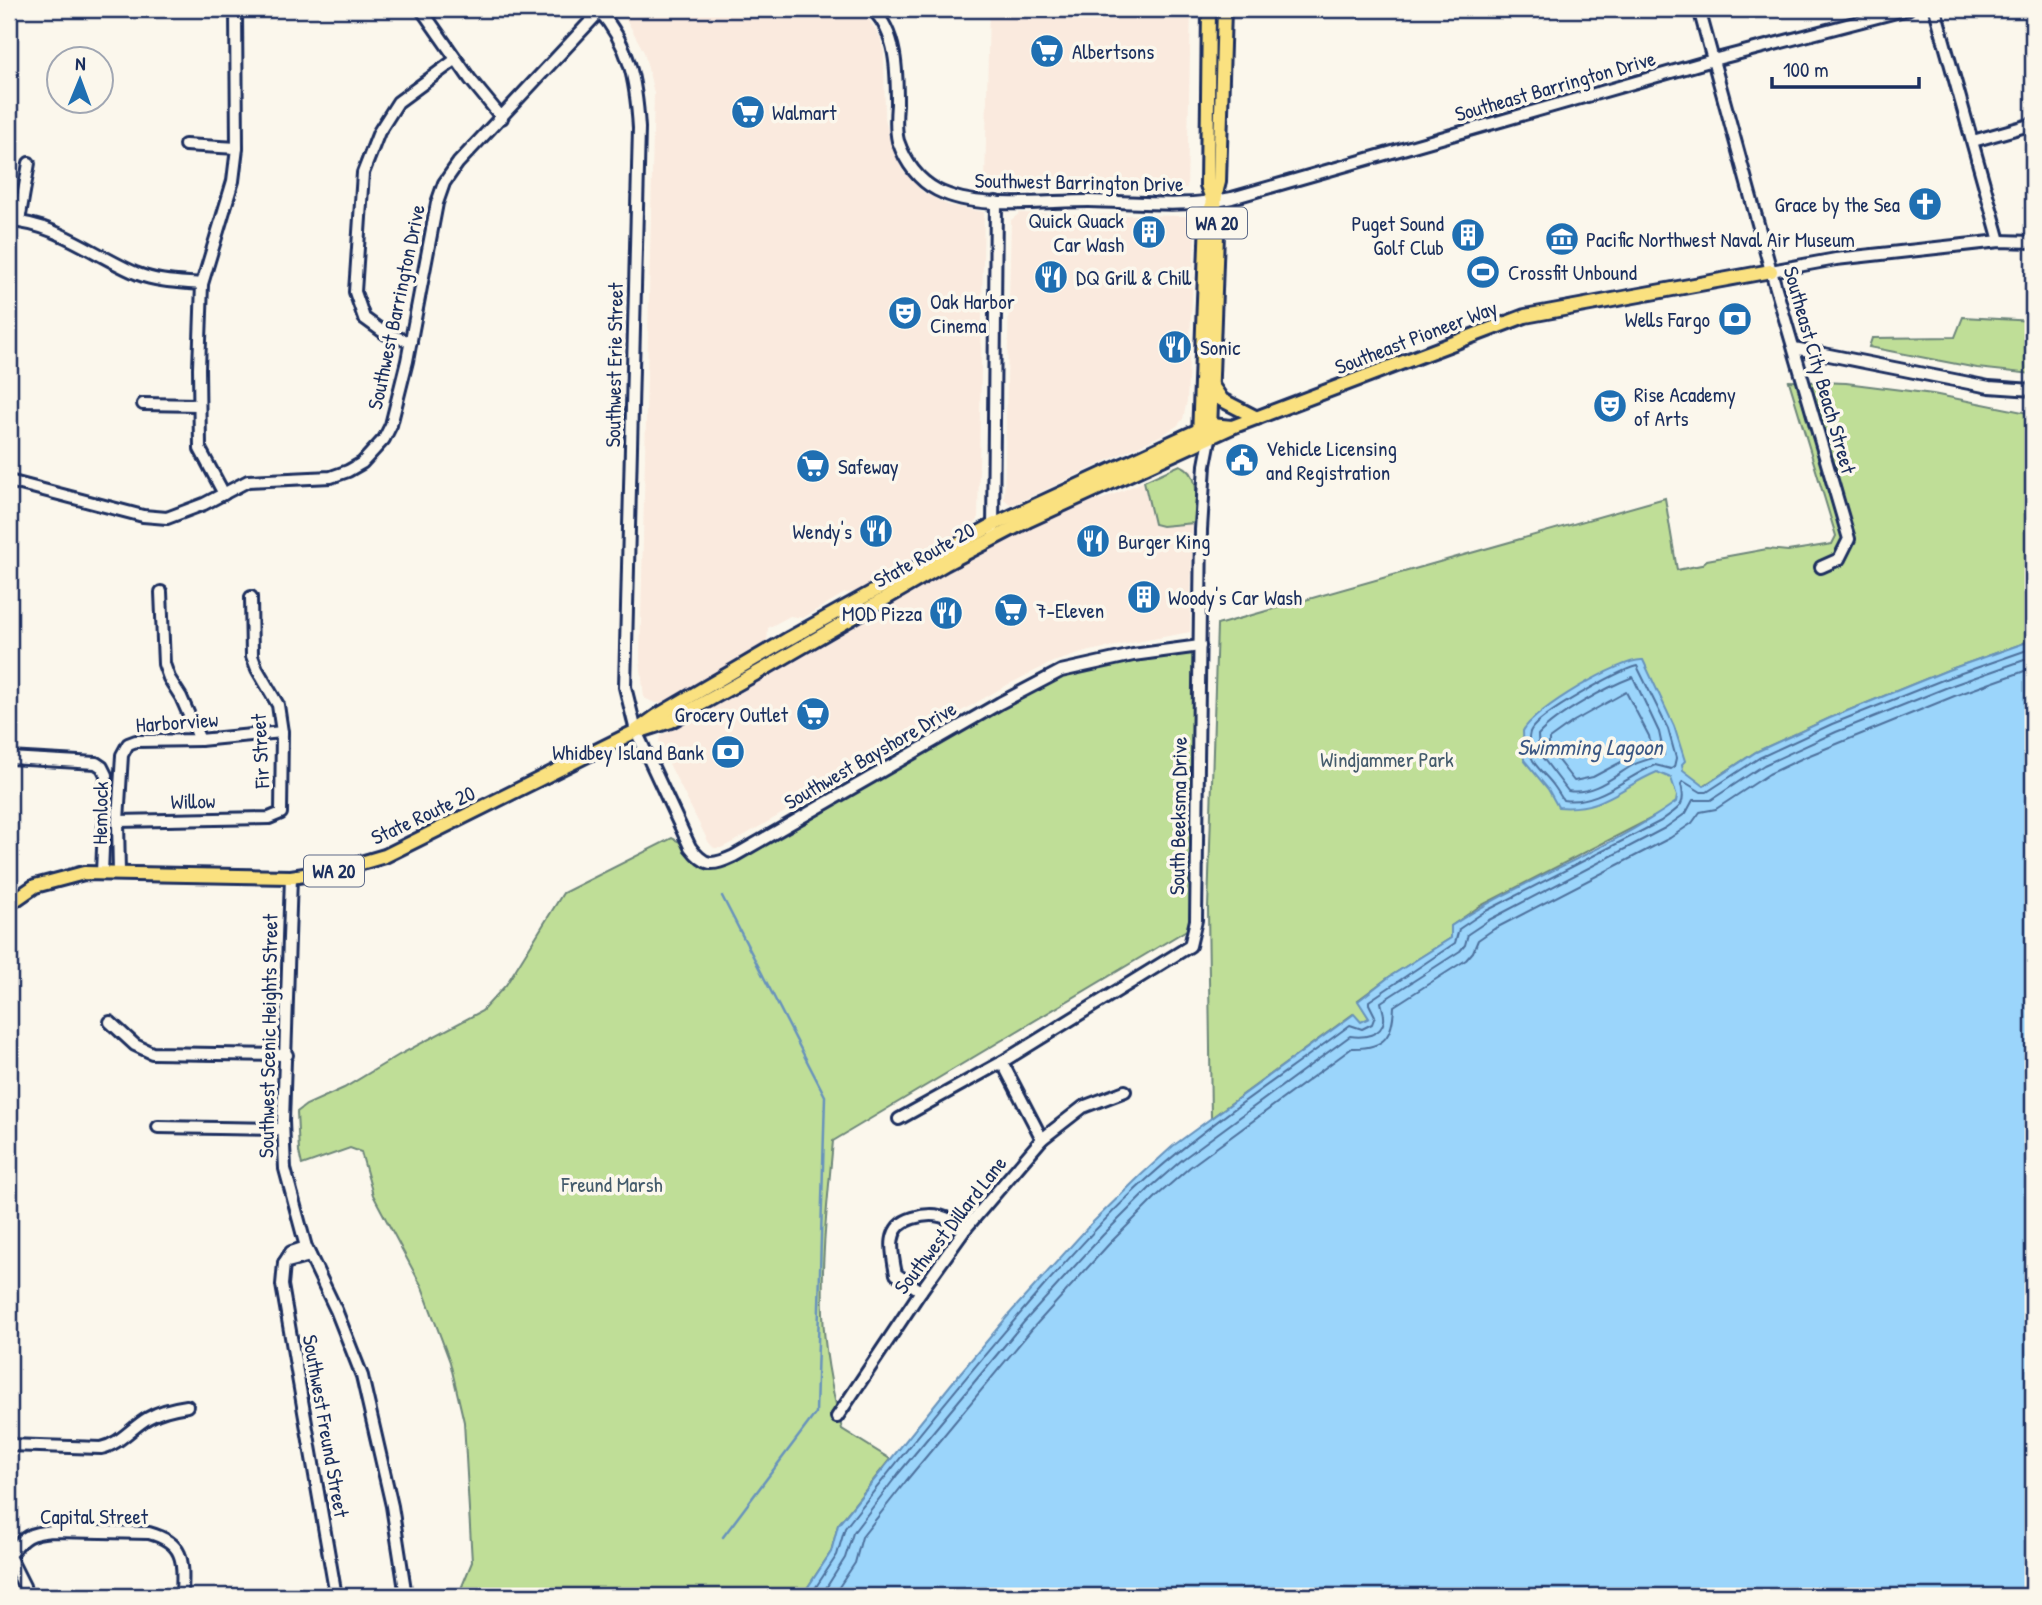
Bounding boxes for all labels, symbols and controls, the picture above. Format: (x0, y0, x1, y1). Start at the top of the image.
supermarket icon: Albertsons (1028, 32, 1066, 70)
place label: Albertsons (1072, 37, 1154, 66)
street label: Southeast Barrington Drive (1451, 43, 1659, 129)
north arrow (46, 46, 116, 116)
scale bar (1772, 46, 1920, 90)
text: N (75, 50, 86, 76)
text: 100 m (1783, 55, 1829, 84)
supermarket icon: Walmart (729, 93, 767, 131)
place label: Walmart (772, 98, 837, 127)
street label: Southwest Barrington Drive (974, 166, 1184, 198)
church icon: Grace by the Sea (1906, 185, 1944, 223)
place label: Grace by the Sea (1774, 190, 1900, 219)
street label: Southwest Barrington Drive (360, 202, 432, 412)
place label: Quick Quack Car Wash (1028, 206, 1124, 259)
road number: WA 20 (1187, 208, 1247, 238)
place label: Puget Sound Golf Club (1352, 209, 1444, 262)
building icon: Quick Quack Car Wash (1130, 213, 1168, 251)
building icon: Puget Sound Golf Club (1449, 216, 1487, 254)
museum icon: Pacific Northwest Naval Air Museum (1543, 220, 1581, 258)
place label: Pacific Northwest Naval Air Museum (1586, 225, 1855, 254)
sports icon: Crossfit Unbound (1464, 253, 1502, 291)
restaurant icon: DQ Grill & Chill (1032, 258, 1070, 296)
place label: Crossfit Unbound (1508, 258, 1637, 287)
place label: DQ Grill & Chill (1076, 263, 1192, 292)
street label: Southeast City Beach Street (1777, 263, 1864, 478)
street label: Southwest Erie Street (598, 282, 630, 448)
place label: Oak Harbor Cinema (930, 287, 1015, 340)
street label: Southeast Pioneer Way (1331, 293, 1501, 381)
theatre icon: Oak Harbor Cinema (886, 294, 924, 332)
bank icon: Wells Fargo (1716, 300, 1754, 338)
place label: Wells Fargo (1625, 305, 1710, 334)
restaurant icon: Sonic (1156, 328, 1194, 366)
place label: Sonic (1200, 333, 1241, 362)
place label: Rise Academy of Arts (1634, 380, 1736, 433)
theatre icon: Rise Academy of Arts (1591, 387, 1629, 425)
place label: Vehicle Licensing and Registration (1266, 434, 1397, 487)
public building icon: Vehicle Licensing and Registration (1223, 441, 1261, 479)
supermarket icon: Safeway (794, 447, 832, 485)
place label: Safeway (838, 452, 899, 481)
restaurant icon: Wendy's (857, 512, 895, 550)
street label: State Route 20 (868, 515, 980, 595)
place label: Wendy's (793, 517, 852, 546)
restaurant icon: Burger King (1074, 522, 1112, 560)
place label: Burger King (1118, 527, 1210, 556)
building icon: Woody's Car Wash (1125, 578, 1163, 616)
place label: Woody's Car Wash (1168, 583, 1302, 612)
supermarket icon: 7-Eleven (992, 591, 1030, 629)
restaurant icon: MOD Pizza (927, 594, 965, 632)
place label: 7-Eleven (1036, 596, 1104, 625)
place label: MOD Pizza (842, 599, 922, 628)
street label: Southwest Bayshore Drive (778, 694, 962, 816)
supermarket icon: Grocery Outlet (794, 695, 832, 733)
place label: Grocery Outlet (675, 700, 789, 729)
street label: Harborview (135, 705, 219, 739)
street label: Fir Street (244, 712, 276, 790)
water label: Swimming Lagoon (1517, 731, 1664, 763)
bank icon: Whidbey Island Bank (709, 733, 747, 771)
street label: South Beeksma Drive (1162, 737, 1194, 895)
place label: Whidbey Island Bank (552, 738, 704, 767)
park label: Windjammer Park (1320, 745, 1454, 774)
street label: State Route 20 (366, 778, 480, 852)
street label: Hemlock (85, 781, 115, 845)
street label: Willow (170, 786, 216, 816)
road number: WA 20 (304, 856, 364, 886)
street label: Southwest Scenic Heights Street (251, 913, 285, 1158)
street label: Southwest Dillard Lane (887, 1150, 1013, 1300)
park label: Freund Marsh (561, 1170, 663, 1199)
street label: Southwest Freund Street (296, 1332, 356, 1520)
street label: Capital Street (40, 1502, 149, 1531)

